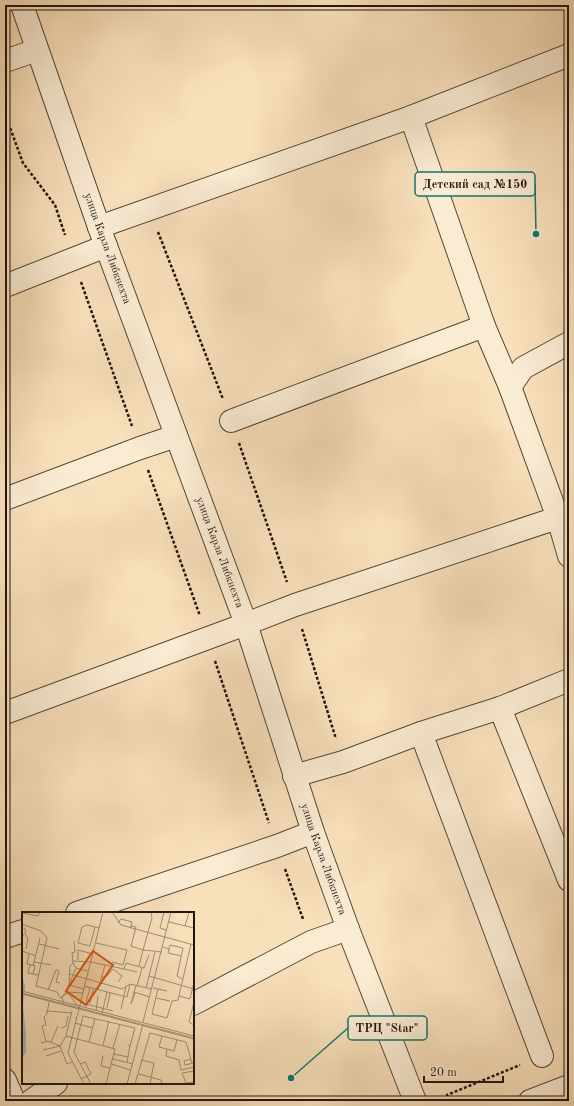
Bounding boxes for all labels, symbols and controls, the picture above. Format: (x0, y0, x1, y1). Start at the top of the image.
callout: Детский сад №150 (415, 172, 535, 196)
text: Детский сад №150 (423, 178, 527, 191)
street label: улица Карла Либкнехта (82, 191, 133, 306)
street label: улица Карла Либкнехта (194, 495, 245, 610)
street label: улица Карла Либкнехта (299, 802, 348, 917)
inset map (22, 912, 194, 1084)
callout: ТРЦ "Star" (348, 1016, 427, 1040)
text: ТРЦ "Star" (356, 1023, 418, 1035)
scale bar (424, 1058, 503, 1084)
text: 20 m (430, 1067, 457, 1079)

